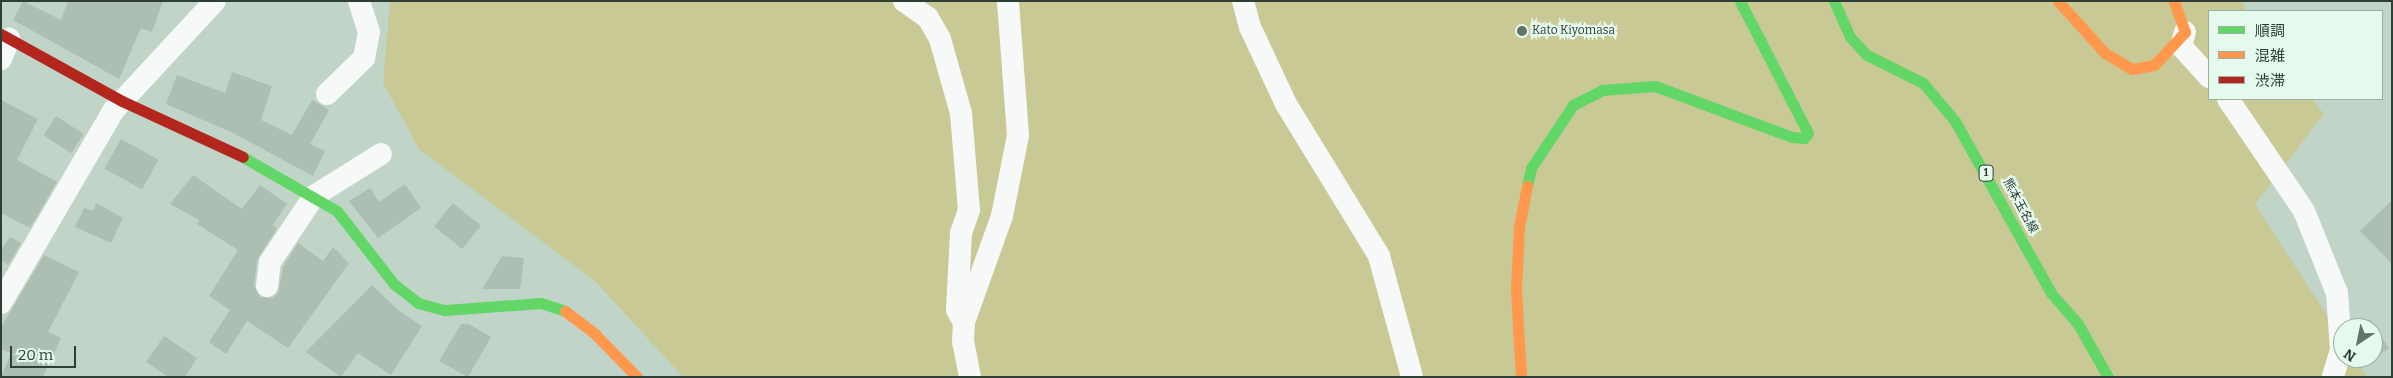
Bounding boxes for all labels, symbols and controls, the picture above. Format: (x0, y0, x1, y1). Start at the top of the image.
legend (2208, 10, 2383, 100)
text: 順調 (2255, 22, 2285, 40)
place label: Kato Kiyomasa (1532, 24, 1615, 38)
marker: Kato Kiyomasa (1516, 25, 1528, 37)
text: 混雑 (2255, 47, 2285, 65)
text: 渋滞 (2255, 72, 2285, 90)
road number: 1 (1978, 164, 1994, 182)
street label: 熊本玉名線 (2000, 176, 2040, 236)
north arrow (2333, 318, 2383, 368)
scale bar (12, 336, 79, 368)
text: N (2341, 345, 2359, 365)
text: 20 m (18, 346, 53, 364)

